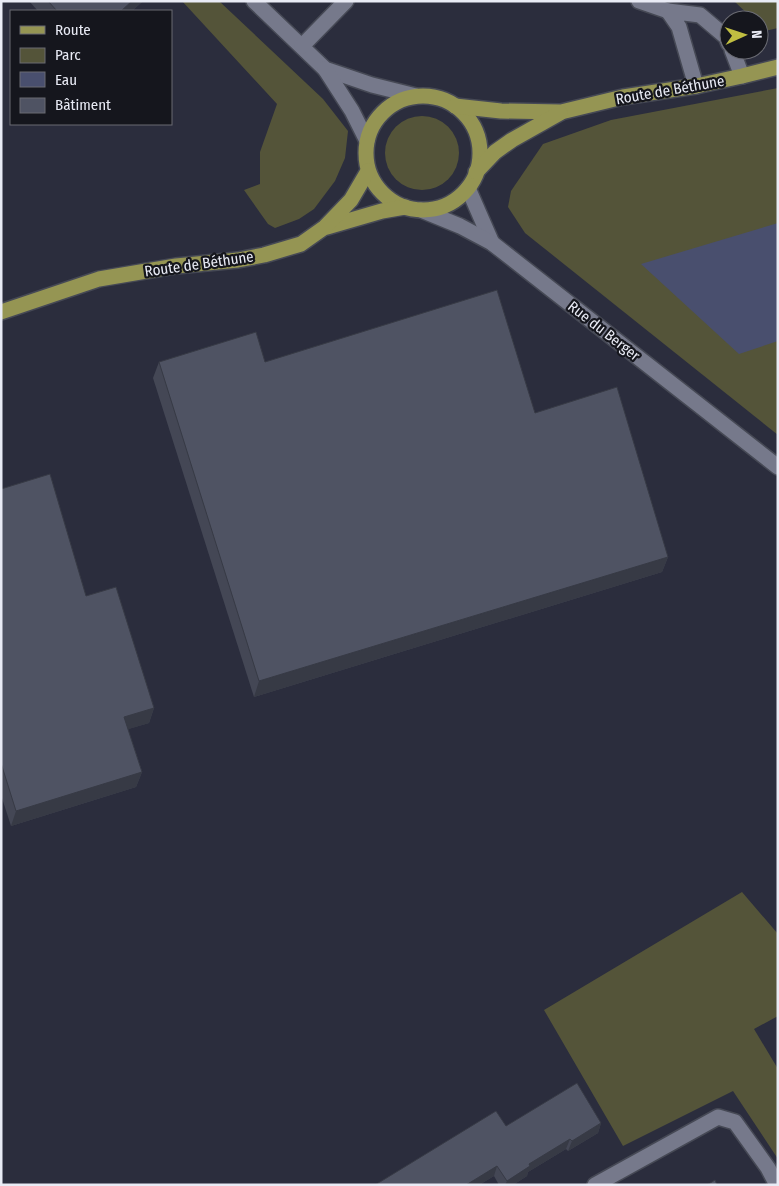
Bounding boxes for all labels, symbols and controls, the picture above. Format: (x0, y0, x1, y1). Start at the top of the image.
legend (10, 10, 172, 125)
north arrow (719, 10, 769, 60)
text: Route (55, 21, 91, 39)
text: N (748, 30, 765, 39)
text: Parc (55, 46, 81, 64)
text: Eau (55, 71, 77, 89)
street label: Route de Béthune (614, 72, 726, 108)
text: Bâtiment (55, 96, 111, 114)
street label: Route de Béthune (143, 247, 255, 281)
street label: Rue du Berger (564, 297, 644, 365)

